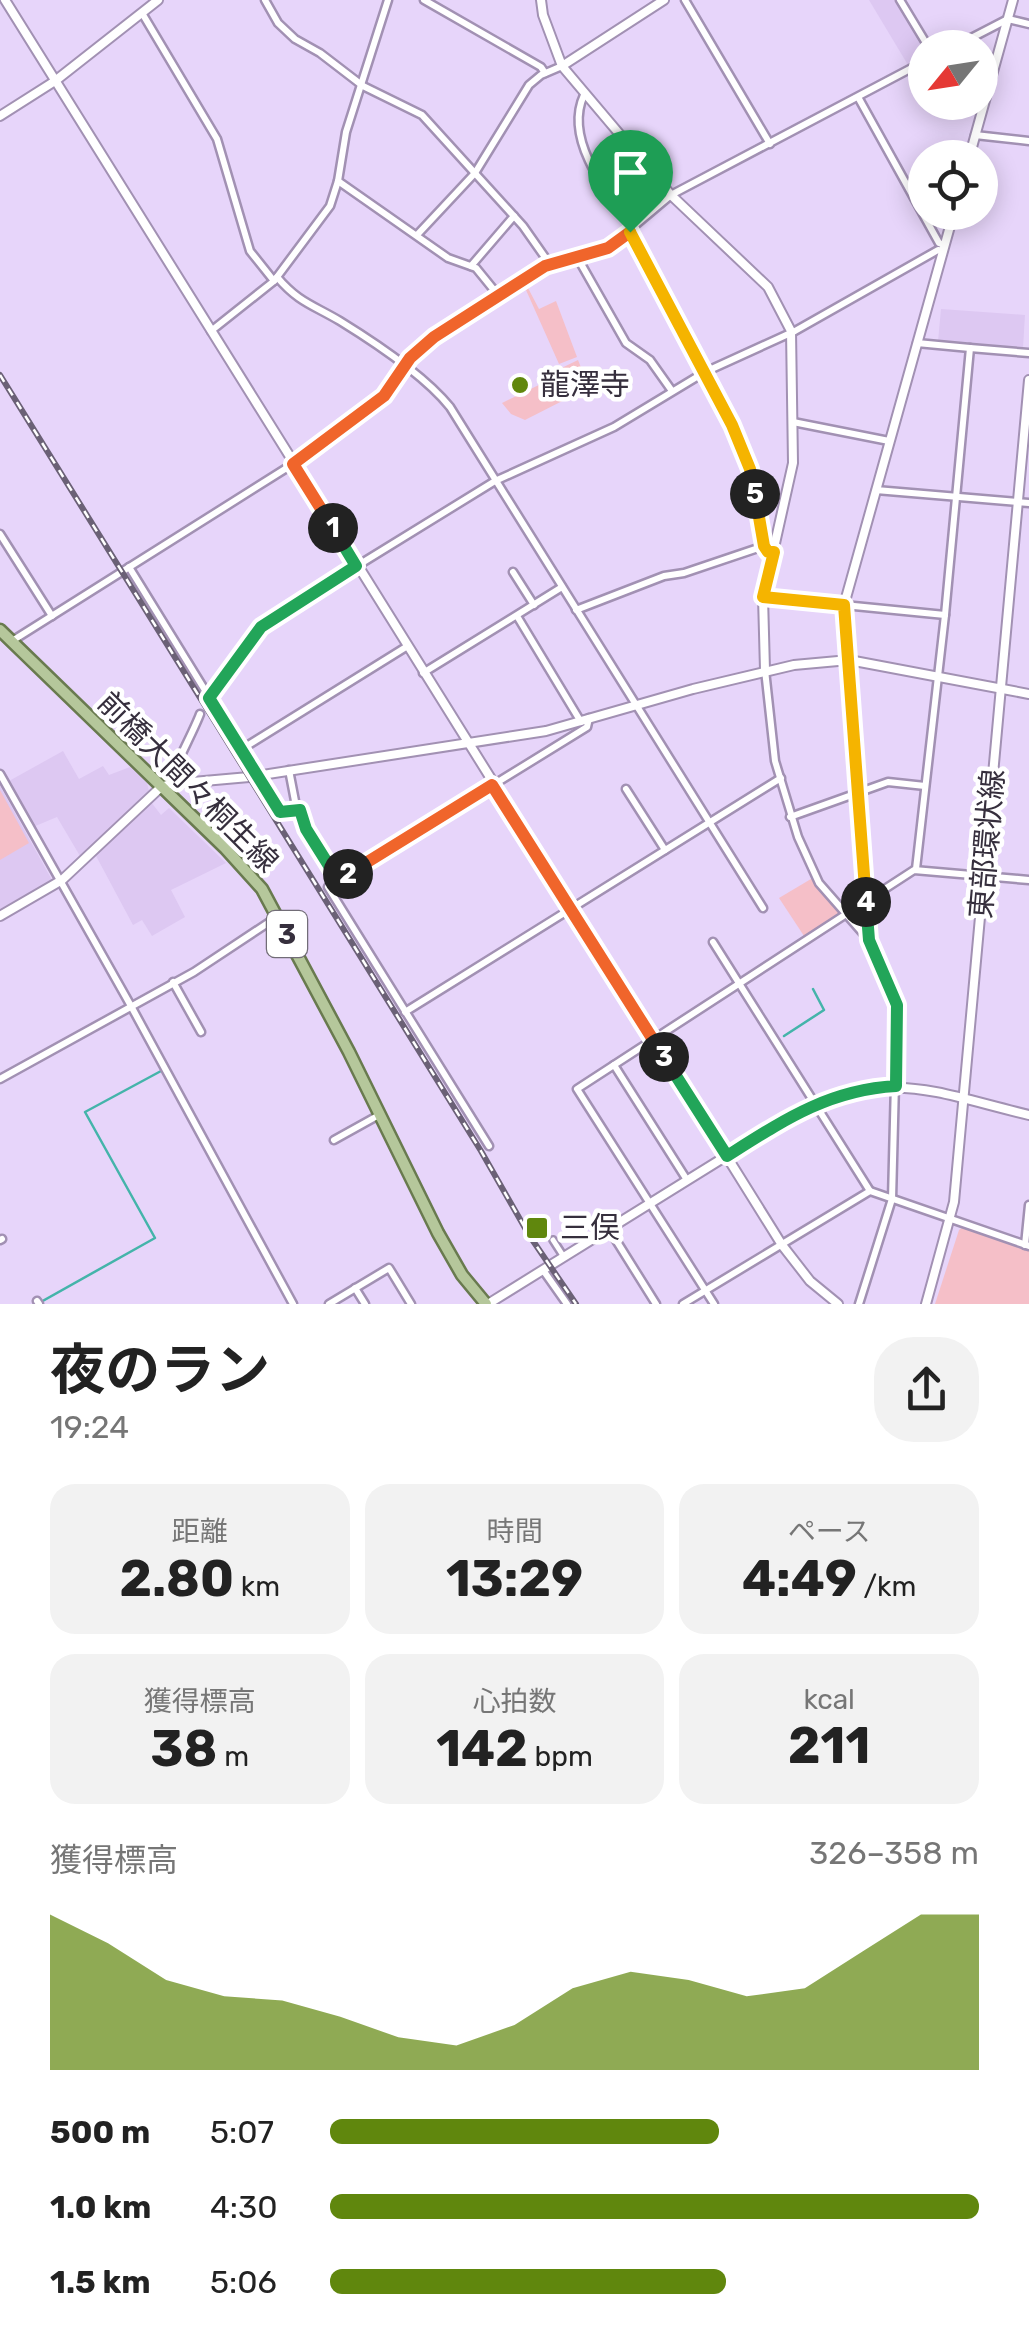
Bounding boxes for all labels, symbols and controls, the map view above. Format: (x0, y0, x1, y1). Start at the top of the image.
north arrow (908, 30, 998, 120)
map controls (908, 30, 998, 230)
pin (588, 130, 673, 233)
button: locate (908, 140, 998, 230)
icon: arrive (603, 145, 658, 200)
place label: 龍澤寺 (540, 367, 630, 403)
marker: 龍澤寺 (509, 374, 531, 396)
pin: 5 (730, 469, 780, 519)
text: 5 (746, 477, 764, 510)
pin: 1 (308, 503, 358, 553)
text: 1 (326, 511, 340, 544)
street label: 前橋大間々桐生線 (90, 684, 286, 880)
street label: 東部環状線 (963, 768, 1011, 920)
pin: 2 (323, 849, 373, 899)
text: 2 (339, 857, 357, 890)
pin: 4 (841, 877, 891, 927)
text: 4 (856, 885, 876, 918)
road number: 3 (267, 911, 307, 957)
pin: 3 (639, 1032, 689, 1082)
text: 3 (655, 1040, 673, 1073)
place label: 三俣 (560, 1210, 620, 1246)
marker: 三俣 (524, 1215, 550, 1241)
button: share (874, 1337, 979, 1442)
text: 夜のラン (50, 1338, 270, 1403)
text: 19:24 (50, 1408, 129, 1446)
text: 距離 (172, 1515, 228, 1548)
text: 時間 (486, 1515, 543, 1548)
text: ペース (788, 1515, 870, 1548)
text: 2.80 (120, 1549, 234, 1609)
text: 13:29 (446, 1549, 583, 1609)
text: 4:49 (742, 1549, 857, 1609)
text: km (234, 1570, 280, 1603)
text: /km (857, 1570, 916, 1603)
text: kcal (803, 1683, 855, 1716)
text: 獲得標高 (144, 1685, 256, 1718)
text: 心拍数 (472, 1685, 557, 1718)
text: 211 (788, 1716, 870, 1776)
text: 38 (151, 1719, 217, 1779)
text: 142 (436, 1719, 528, 1779)
text: m (217, 1740, 249, 1773)
text: bpm (528, 1740, 593, 1773)
text: 326–358 m (809, 1834, 979, 1872)
text: 獲得標高 (50, 1841, 178, 1879)
text: 500 m (50, 2113, 150, 2151)
text: 5:07 (210, 2113, 274, 2151)
text: 1.0 km (50, 2188, 151, 2226)
text: 4:30 (210, 2188, 278, 2226)
text: 1.5 km (50, 2263, 151, 2301)
text: 5:06 (210, 2263, 277, 2301)

